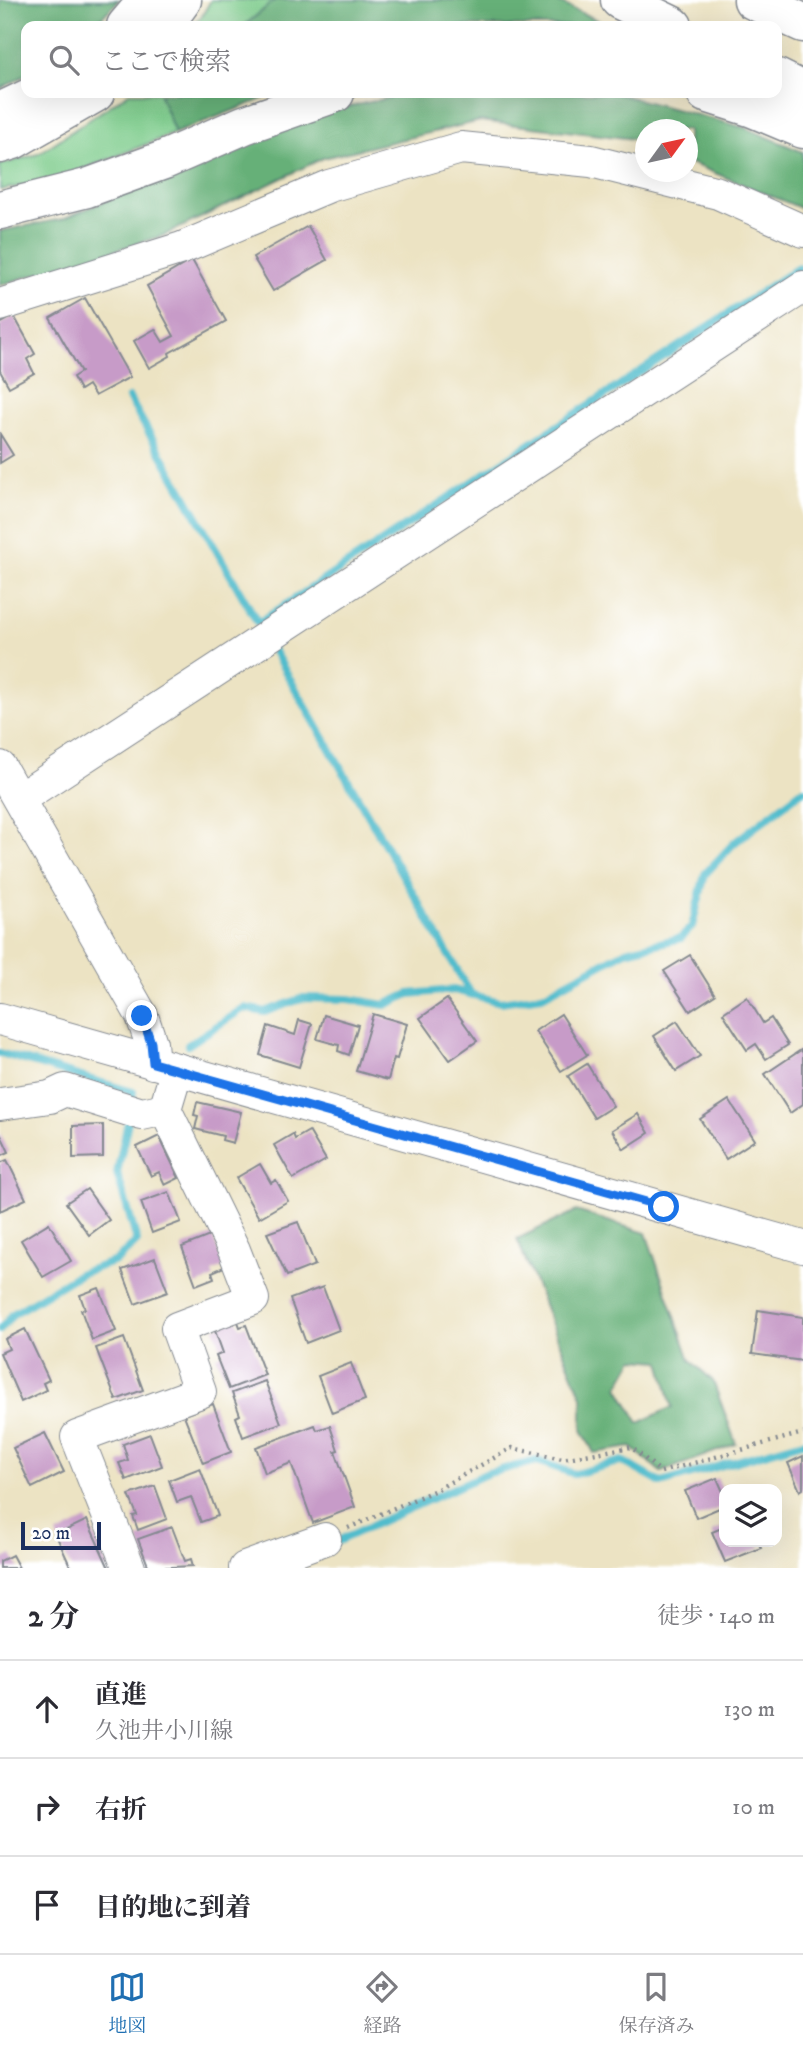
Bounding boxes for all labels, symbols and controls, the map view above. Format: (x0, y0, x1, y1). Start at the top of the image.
search box (21, 21, 782, 98)
icon: search (45, 41, 83, 79)
text: ここで検索 (101, 46, 231, 79)
north arrow (635, 119, 698, 182)
route end (126, 1000, 157, 1031)
route start (648, 1191, 679, 1222)
map controls (719, 1484, 782, 1547)
button: layers (719, 1484, 782, 1547)
scale bar (21, 1519, 102, 1551)
text: 20 m (32, 1522, 70, 1545)
text: 2 分 (28, 1599, 79, 1636)
text: 徒歩 · 140 m (657, 1602, 775, 1631)
text: 直進 (95, 1679, 147, 1712)
icon: ahead (28, 1690, 66, 1728)
text: 130 m (723, 1695, 775, 1724)
text: 久池井小川線 (95, 1717, 233, 1746)
icon: right (28, 1788, 66, 1826)
text: 10 m (732, 1793, 775, 1822)
text: 右折 (95, 1794, 147, 1827)
icon: arrive (28, 1886, 66, 1924)
text: 目的地に到着 (95, 1892, 251, 1925)
tab: 地図 (108, 1968, 147, 2038)
tab: 経路 (363, 1968, 402, 2038)
tab: 保存済み (618, 1968, 695, 2038)

